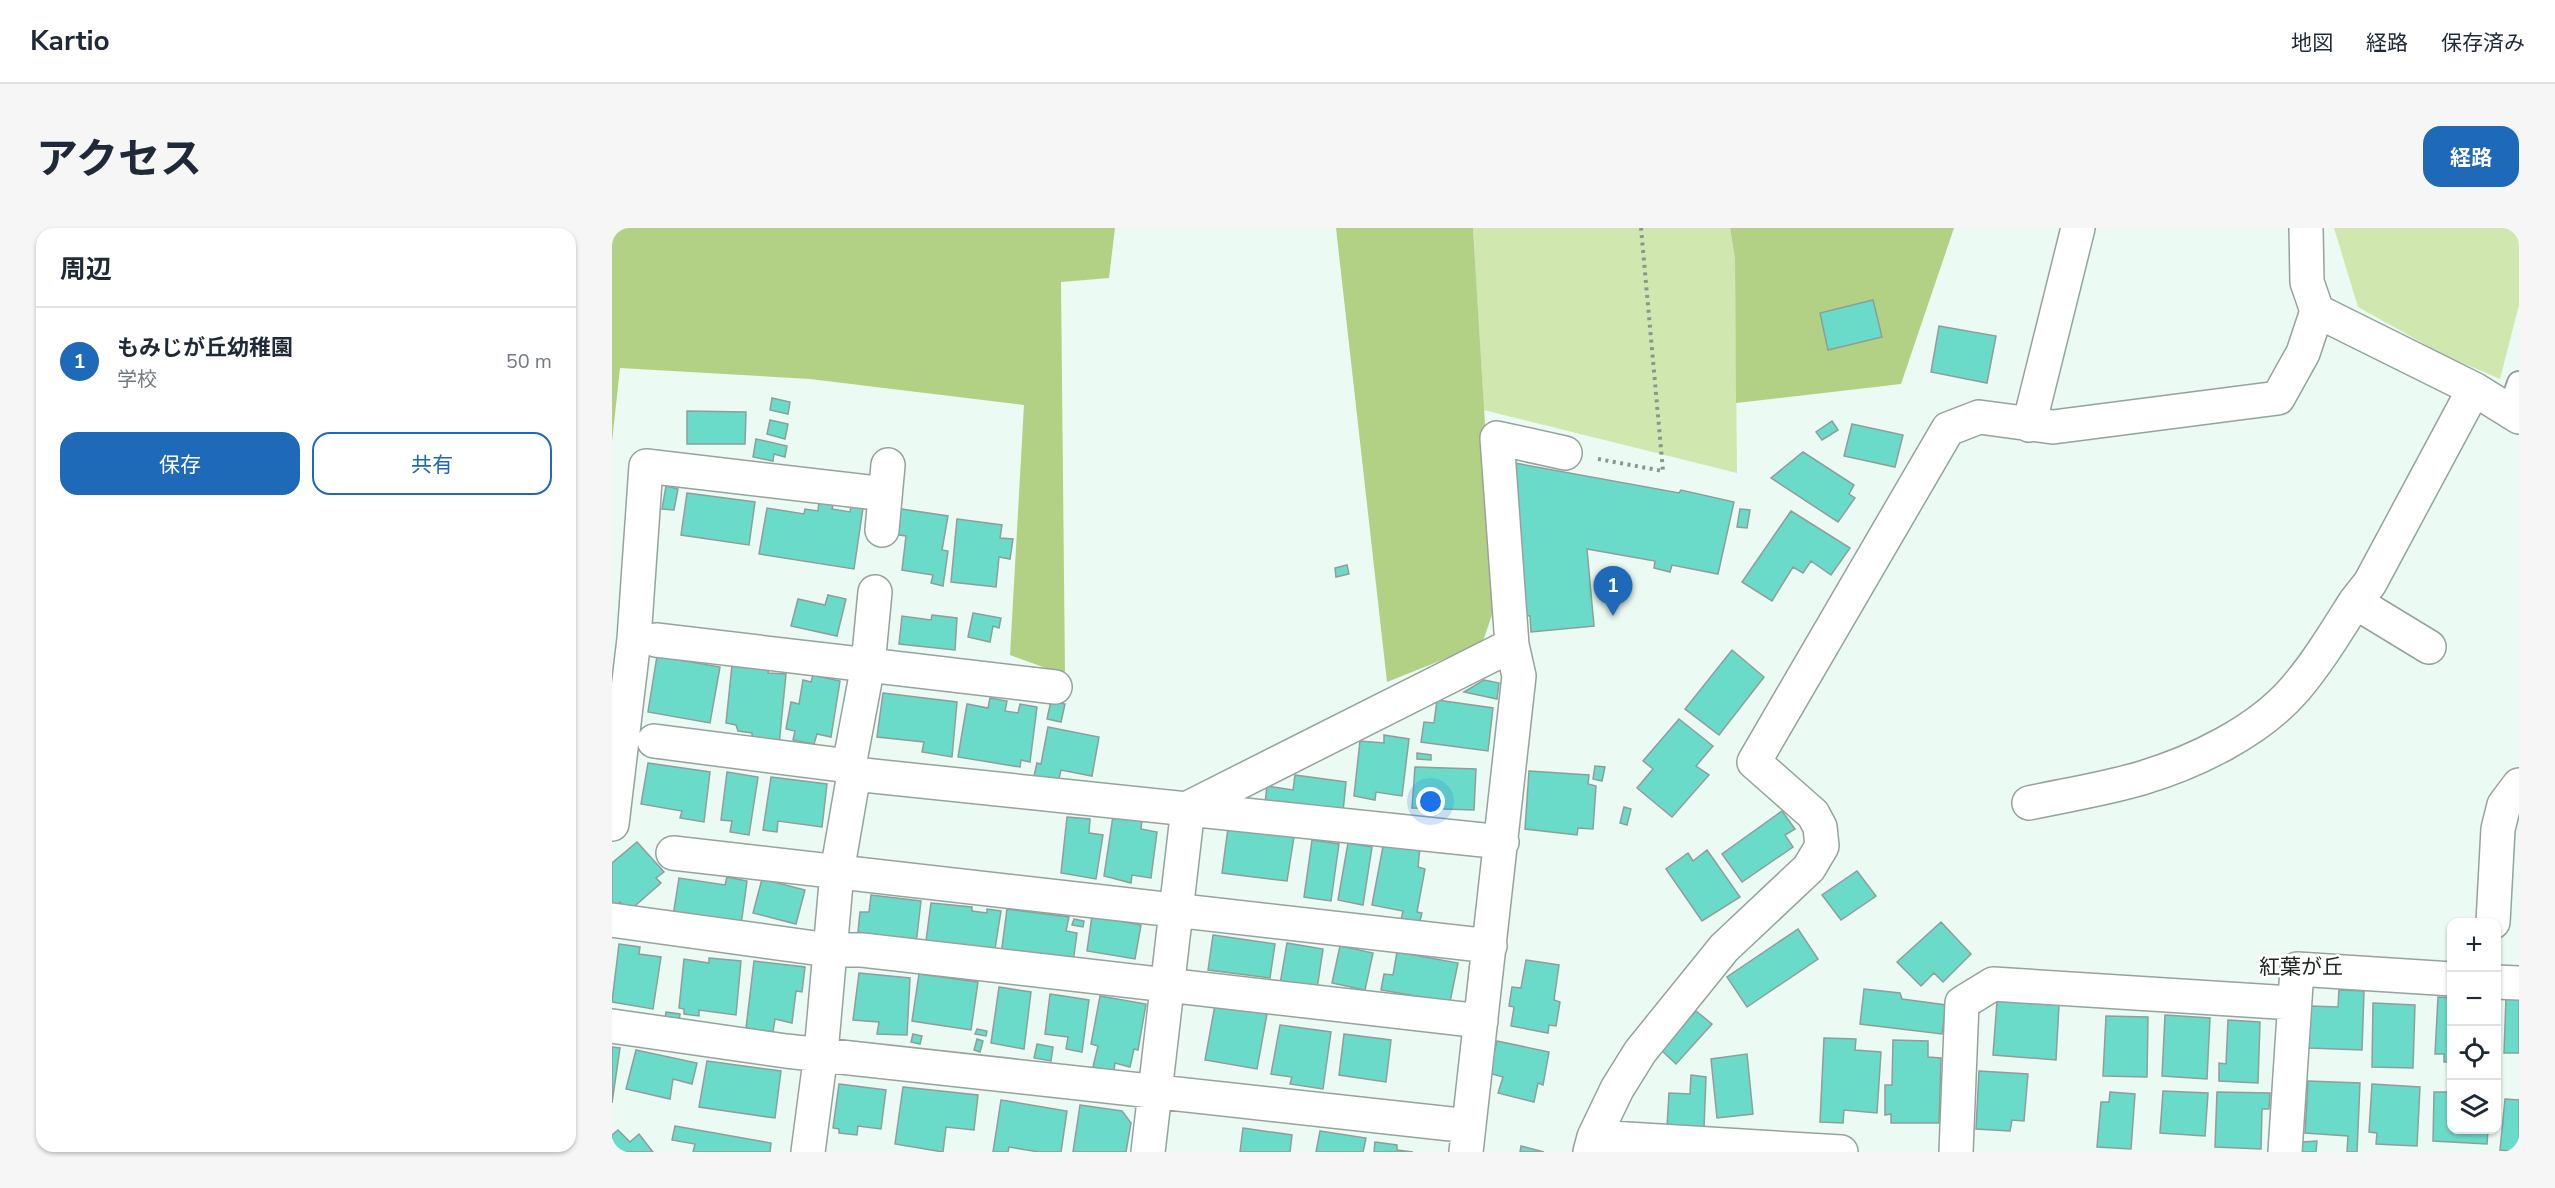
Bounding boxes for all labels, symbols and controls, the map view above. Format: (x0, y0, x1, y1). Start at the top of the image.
text: Kartio (30, 22, 110, 60)
text: 地図 (2291, 29, 2333, 57)
text: 経路 (2366, 29, 2408, 57)
text: 保存済み (2441, 29, 2525, 57)
button: 経路 (2423, 126, 2519, 187)
text: アクセス (36, 131, 202, 188)
text: 周辺 (60, 252, 112, 287)
text: もみじが丘幼稚園 (117, 333, 293, 363)
text: 1 (74, 348, 86, 375)
text: 50 m (506, 348, 552, 375)
text: 学校 (117, 366, 157, 393)
button: 保存 (60, 432, 300, 495)
button: 共有 (312, 432, 552, 495)
pin: 1 (1594, 566, 1632, 616)
your location (1416, 787, 1445, 816)
map controls (2447, 918, 2501, 1134)
button: + (2447, 918, 2501, 972)
district label: 紅葉が丘 (2259, 953, 2343, 981)
button: − (2447, 972, 2501, 1026)
button: locate (2447, 1026, 2501, 1080)
button: layers (2447, 1080, 2501, 1134)

